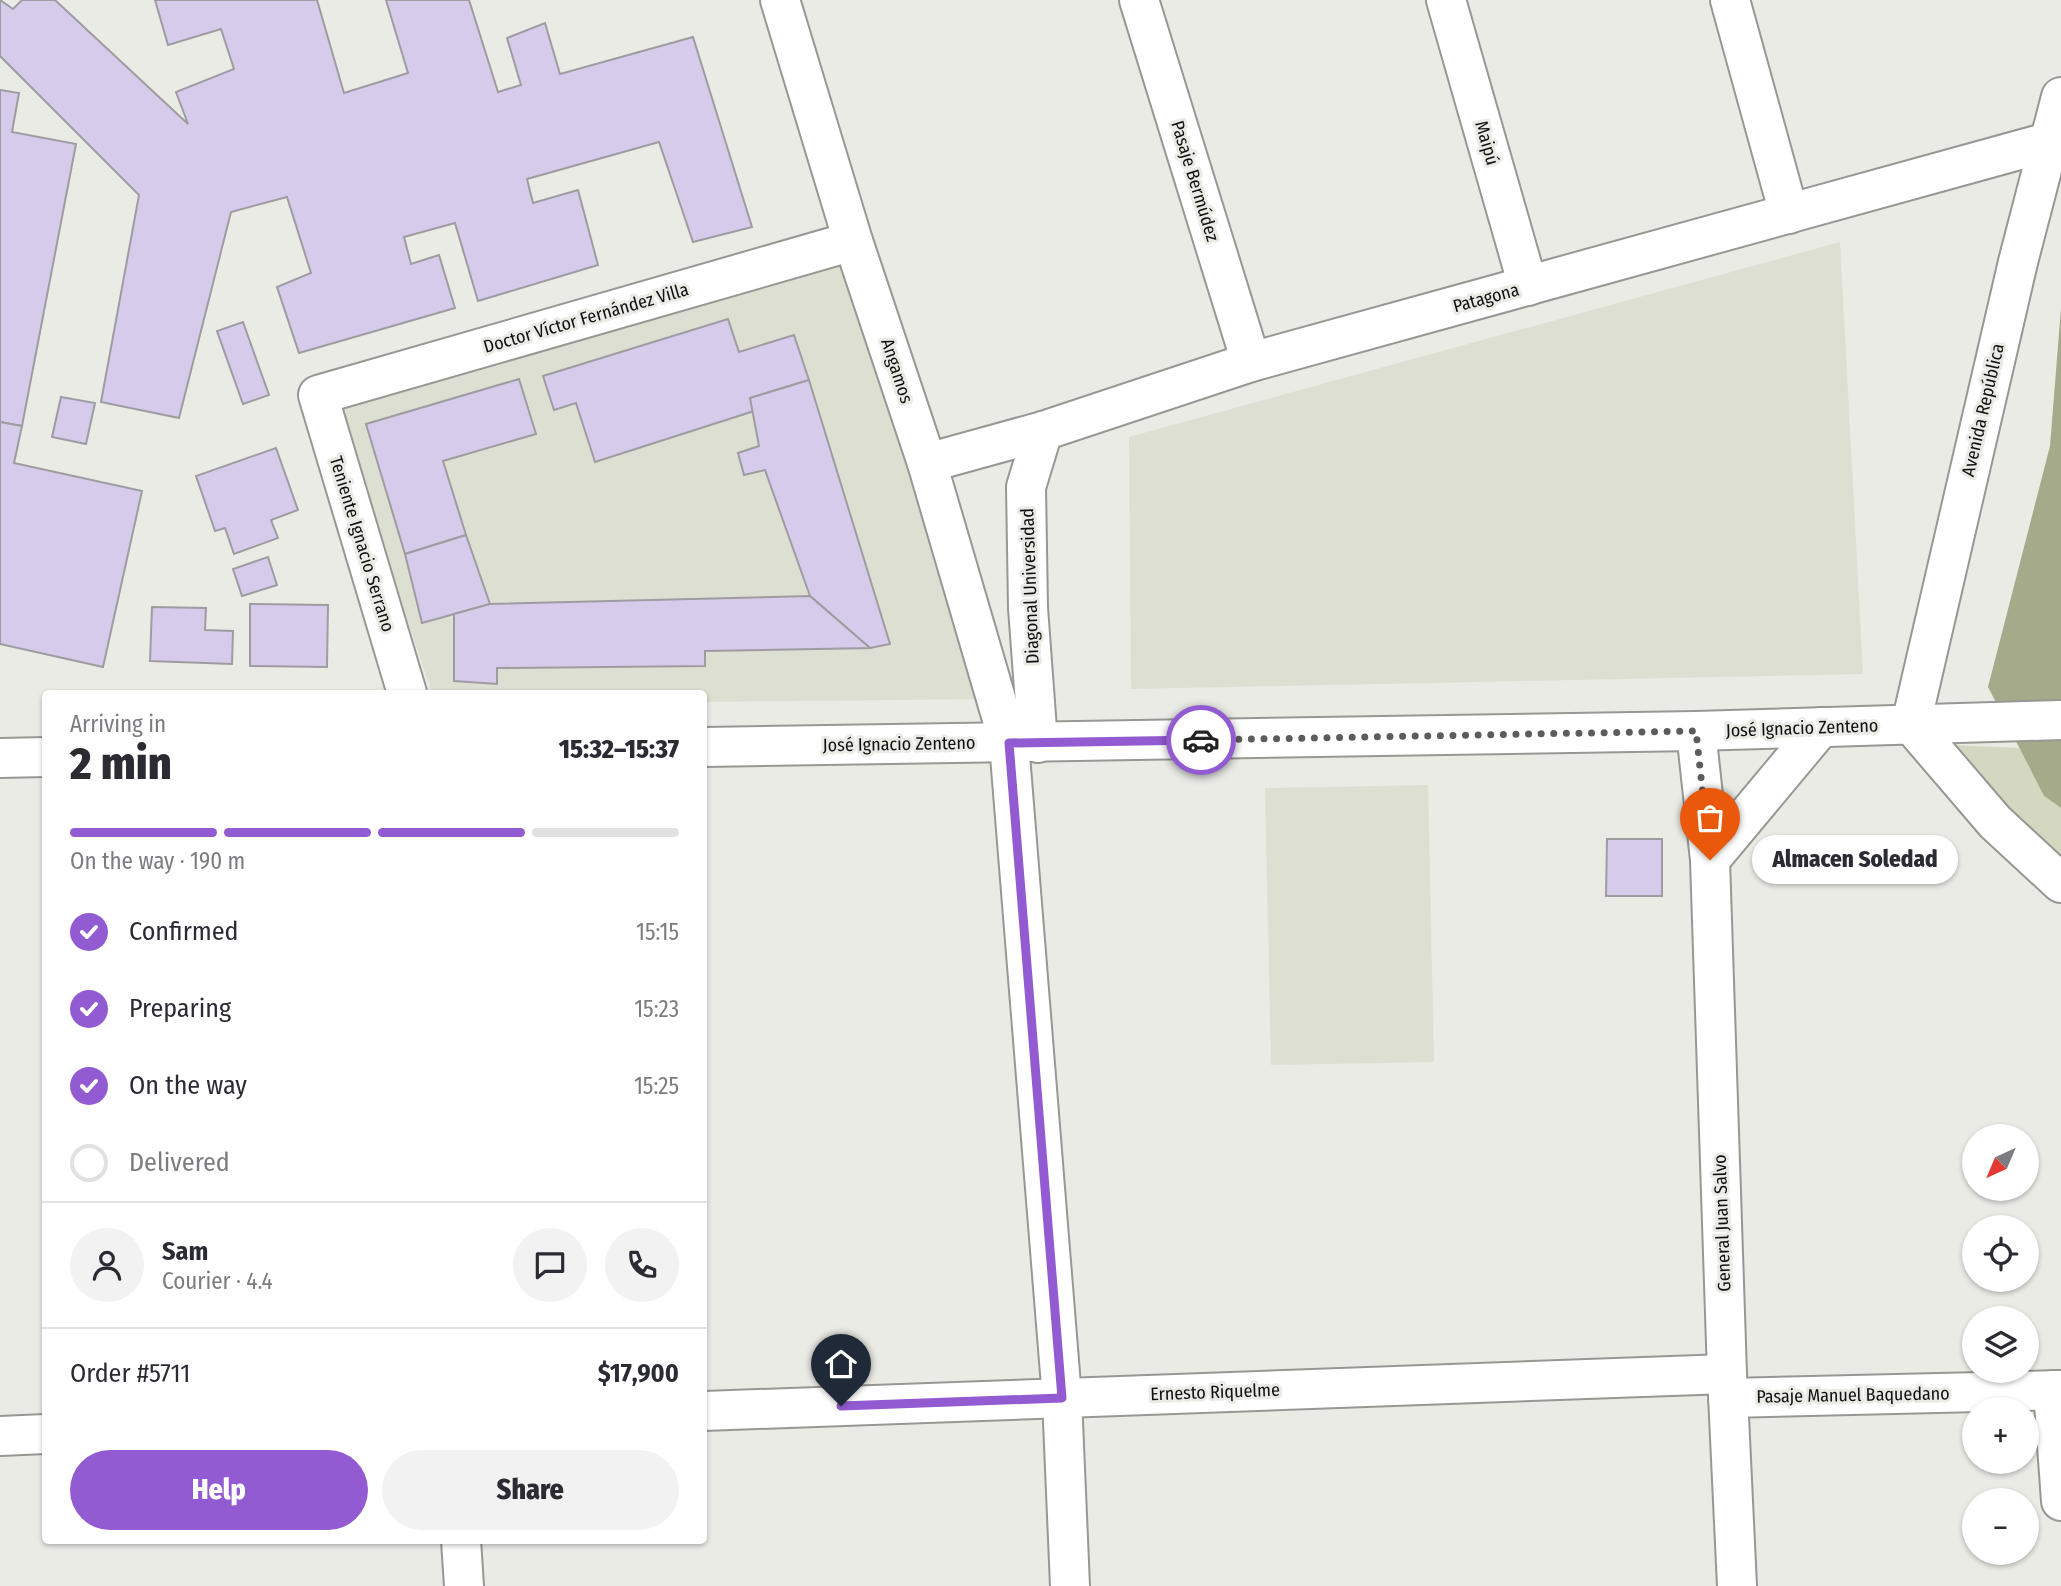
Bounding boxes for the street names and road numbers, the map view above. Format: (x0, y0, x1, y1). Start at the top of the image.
street label: Pasaje Bermúdez (1166, 118, 1224, 244)
street label: Maipú (1470, 118, 1504, 168)
street label: Doctor Víctor Fernández Villa (481, 278, 691, 358)
street label: Patagona (1450, 279, 1522, 317)
street label: Angamos (876, 336, 918, 407)
street label: Avenida República (1957, 341, 2009, 479)
street label: Teniente Ignacio Serrano (325, 454, 399, 634)
street label: Diagonal Universidad (1016, 508, 1044, 664)
street label: José Ignacio Zenteno (1725, 714, 1879, 742)
street label: José Ignacio Zenteno (823, 732, 975, 756)
street label: General Juan Salvo (1709, 1154, 1735, 1292)
street label: Ernesto Riquelme (1150, 1379, 1280, 1405)
street label: Pasaje Manuel Baquedano (1756, 1382, 1950, 1408)

